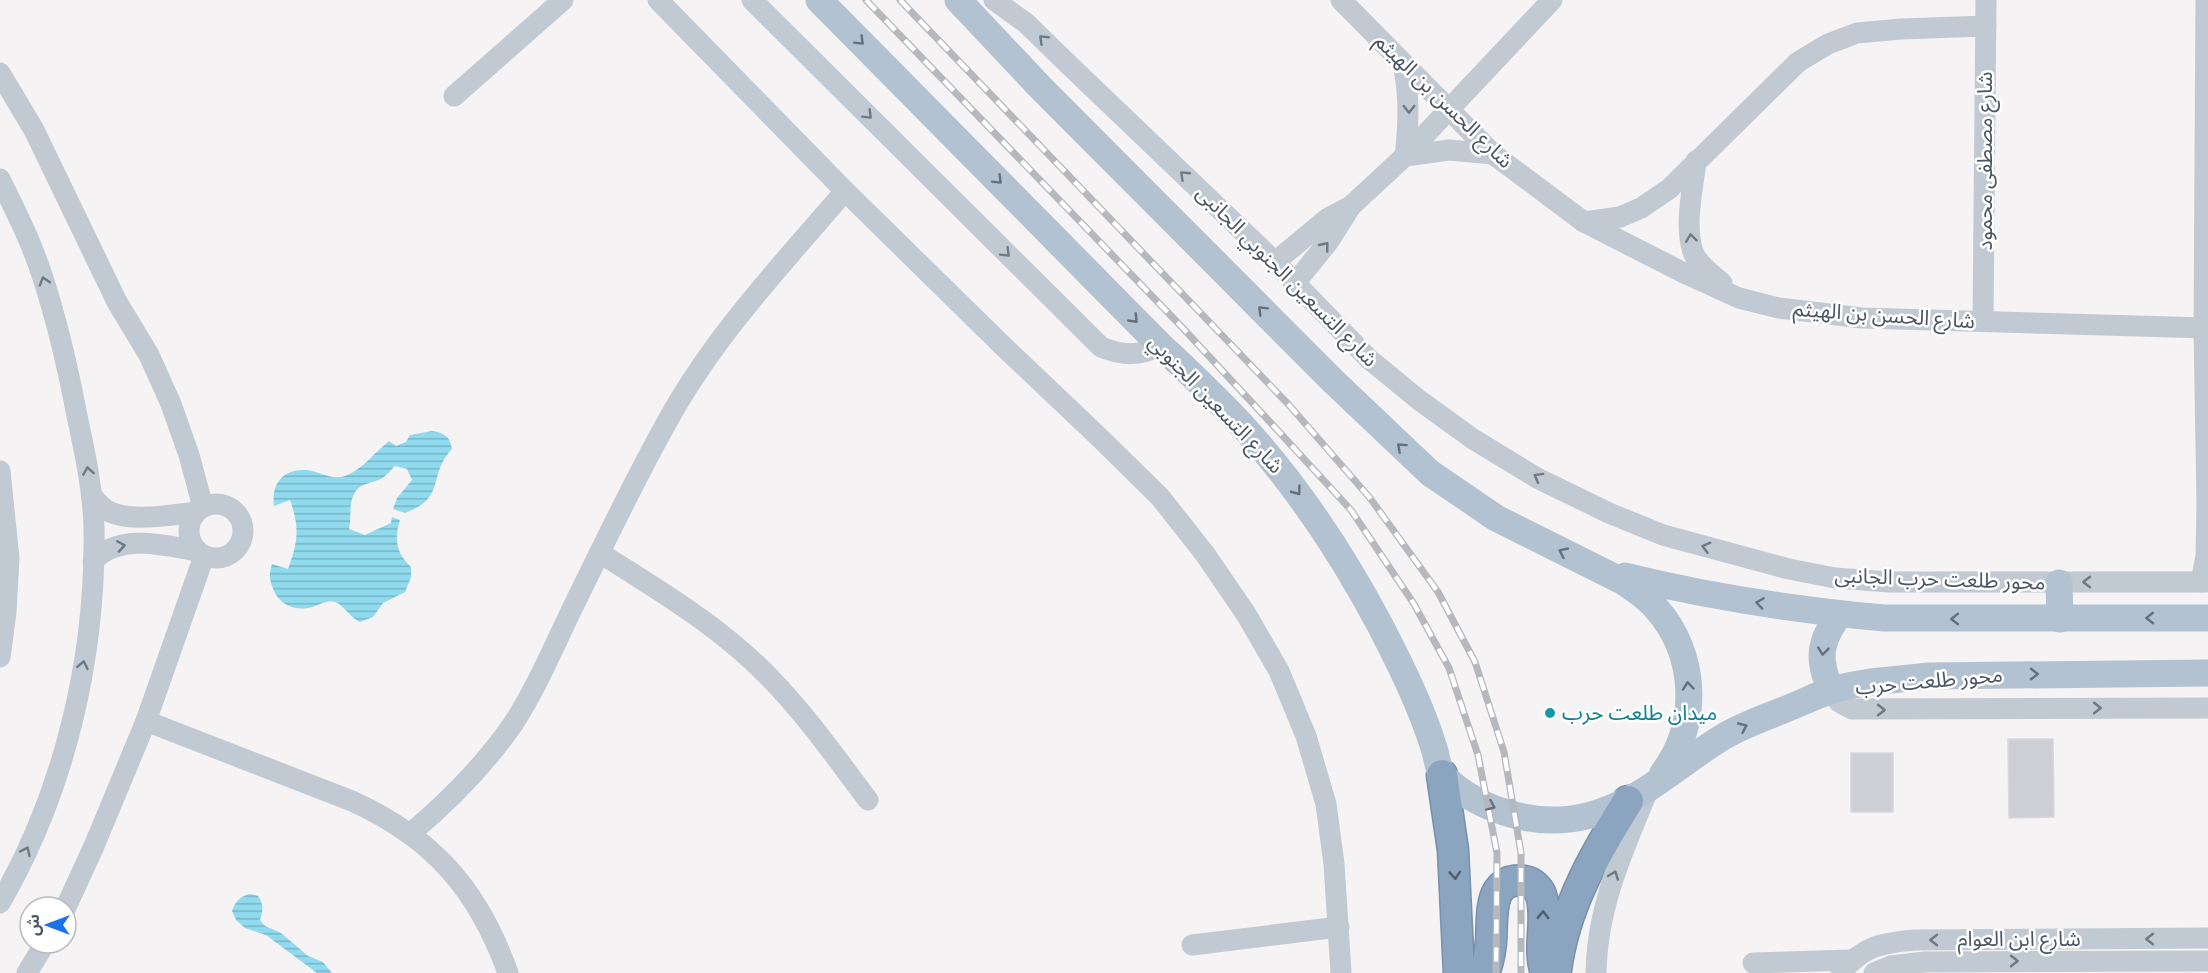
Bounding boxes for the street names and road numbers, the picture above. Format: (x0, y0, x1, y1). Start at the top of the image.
street label: شارع الحسن بن الهيثم (1368, 28, 1519, 175)
street label: شارع مصطفى محمود (1972, 72, 2000, 250)
street label: شارع التسعين الجنوبي الجانبى (1189, 180, 1383, 374)
street label: شارع الحسن بن الهيثم (1792, 296, 1976, 336)
street label: شارع التسعين الجنوبي (1141, 329, 1289, 481)
street label: محور طلعت حرب الجانبى (1834, 562, 2046, 596)
street label: محور طلعت حرب (1854, 662, 2004, 700)
street label: شارع ابن العوام (1957, 926, 2081, 955)

